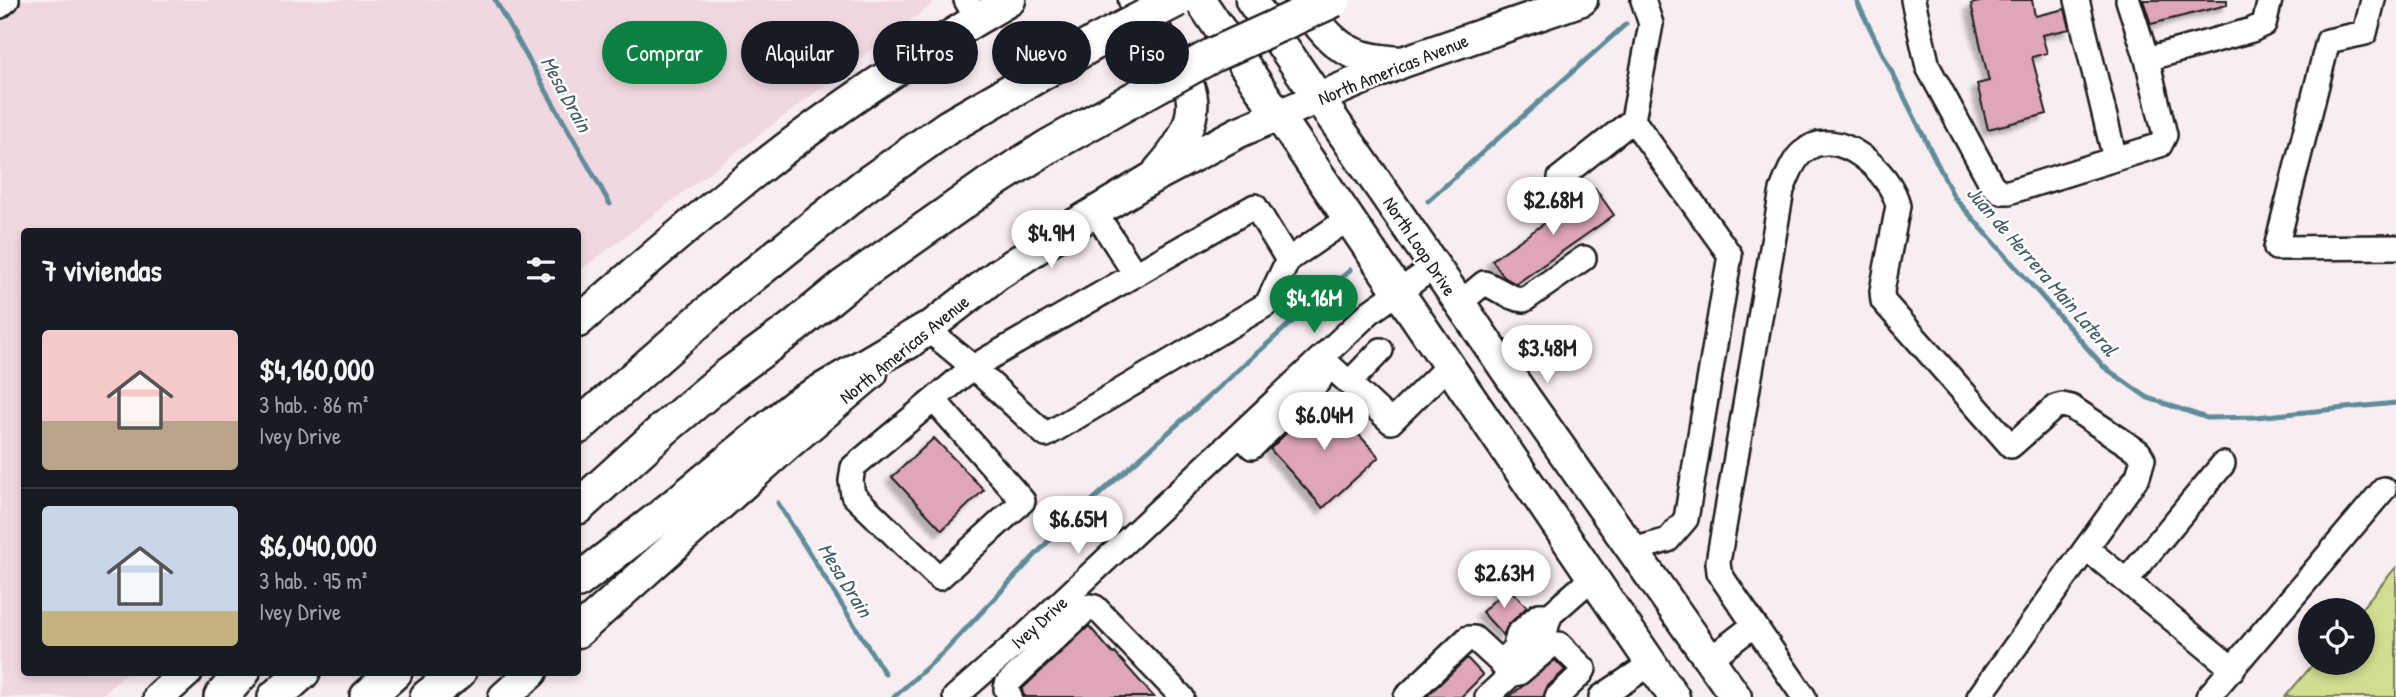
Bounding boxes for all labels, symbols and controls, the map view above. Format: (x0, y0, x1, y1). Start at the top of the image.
chip: Comprar (602, 21, 727, 84)
chip: Alquilar (741, 21, 859, 84)
chip: Filtros (873, 21, 978, 84)
chip: Nuevo (992, 21, 1091, 84)
chip: Piso (1105, 21, 1189, 84)
street label: North Americas Avenue (1314, 27, 1472, 111)
water label: Mesa Drain (534, 51, 600, 138)
pin: $2.68M (1496, 177, 1610, 237)
water label: Juan de Herrera Main Lateral (1960, 179, 2126, 363)
text: $2.68M (1523, 184, 1583, 215)
street label: North Loop Drive (1377, 191, 1463, 301)
pin: $4.9M (1002, 210, 1100, 270)
text: $4.9M (1027, 217, 1075, 248)
text: 7 viviendas (42, 250, 162, 290)
icon: filters (522, 251, 560, 289)
pin: $4.16M (1257, 276, 1371, 335)
text: $4.16M (1286, 282, 1342, 313)
street label: North Americas Avenue (834, 288, 975, 409)
pin: $3.48M (1490, 326, 1604, 385)
text: $3.48M (1517, 332, 1577, 363)
text: $4,160,000 (259, 349, 374, 389)
icon: home (98, 358, 182, 442)
text: 3 hab. · 86 m² (259, 389, 368, 420)
pin: $6.04M (1267, 392, 1381, 452)
text: $6.04M (1295, 399, 1353, 430)
text: Ivey Drive (259, 420, 341, 451)
pin: $6.65M (1021, 496, 1135, 556)
text: $6.65M (1049, 503, 1107, 534)
text: $6,040,000 (259, 525, 377, 565)
icon: home (98, 534, 182, 618)
water label: Mesa Drain (811, 537, 880, 624)
pin: $2.63M (1447, 550, 1561, 610)
text: $2.63M (1474, 557, 1534, 588)
text: 3 hab. · 95 m² (259, 565, 367, 596)
street label: Ivey Drive (1005, 589, 1073, 654)
text: Ivey Drive (259, 596, 341, 627)
map controls (2298, 598, 2375, 675)
button: locate (2298, 598, 2375, 675)

